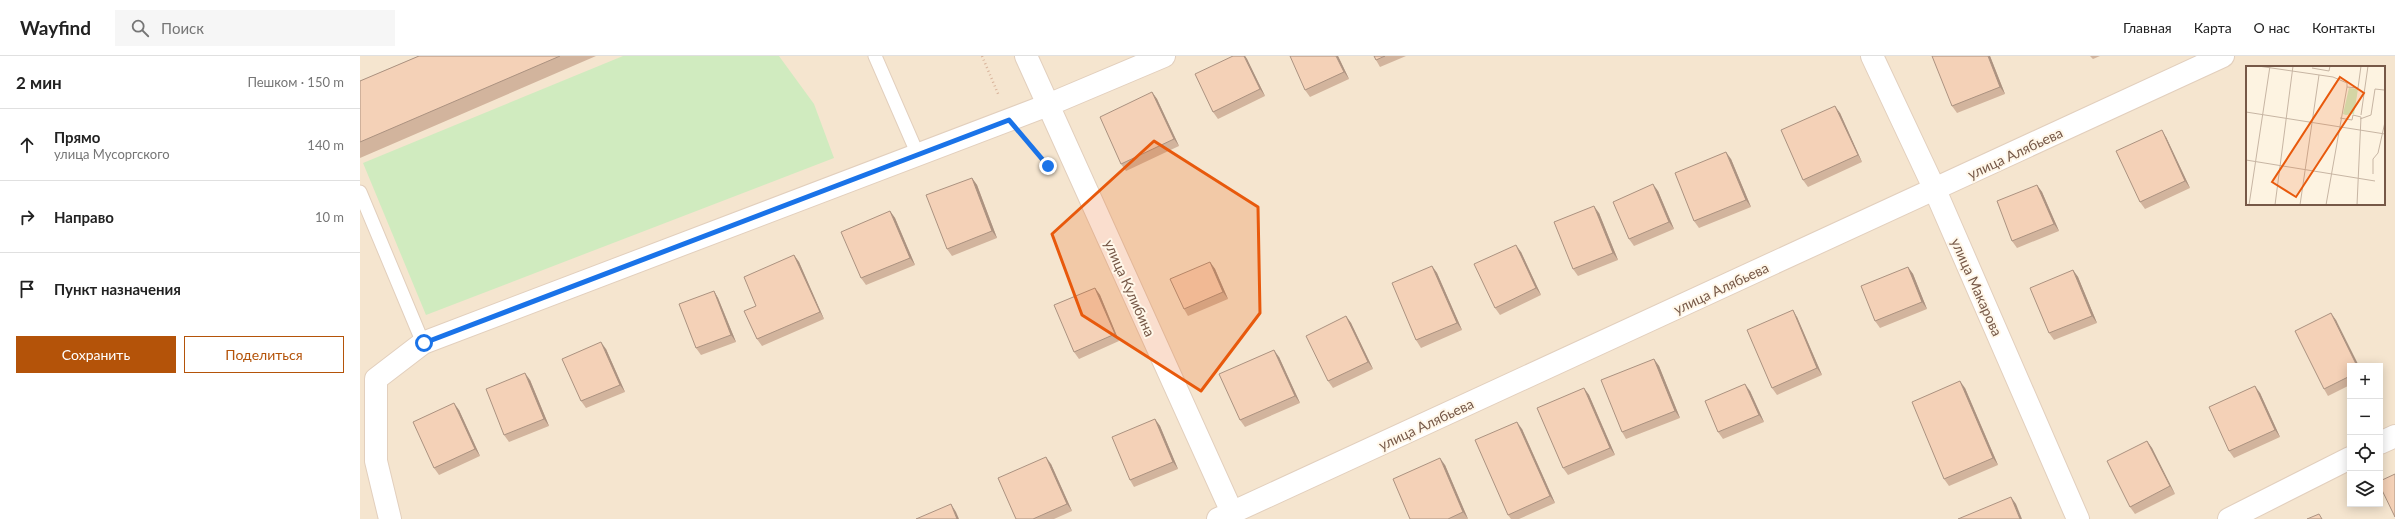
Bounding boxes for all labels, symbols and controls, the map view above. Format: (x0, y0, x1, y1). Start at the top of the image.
search box (115, 10, 395, 46)
text: Wayfind (20, 16, 91, 39)
icon: search (129, 17, 151, 39)
text: Поиск (161, 19, 204, 37)
text: Главная (2123, 19, 2172, 36)
text: Карта (2194, 19, 2232, 36)
text: О нас (2254, 19, 2290, 36)
text: Контакты (2312, 19, 2375, 36)
inset map (2246, 66, 2385, 205)
text: 2 мин (16, 72, 62, 93)
text: Пешком · 150 m (247, 74, 344, 90)
street label: улица Алябьева (1965, 124, 2065, 182)
text: Прямо (54, 128, 100, 146)
icon: ahead (16, 134, 38, 156)
text: 140 m (307, 137, 344, 153)
text: улица Мусоргского (54, 146, 170, 162)
route end (1039, 157, 1057, 175)
icon: right (16, 206, 38, 228)
text: Направо (54, 208, 114, 226)
text: 10 m (315, 209, 344, 225)
street label: улица Макарова (1948, 235, 2006, 339)
street label: улица Кулибина (1101, 237, 1159, 339)
street label: улица Алябьева (1671, 259, 1771, 317)
icon: arrive (16, 278, 38, 300)
text: Пункт назначения (54, 280, 181, 298)
route start (415, 334, 433, 352)
button: Сохранить (16, 336, 176, 373)
button: Поделиться (184, 336, 344, 373)
map controls (2347, 363, 2383, 507)
button: + (2347, 363, 2383, 399)
street label: улица Алябьева (1376, 395, 1476, 453)
button: − (2347, 399, 2383, 435)
button: locate (2347, 435, 2383, 471)
button: layers (2347, 471, 2383, 507)

